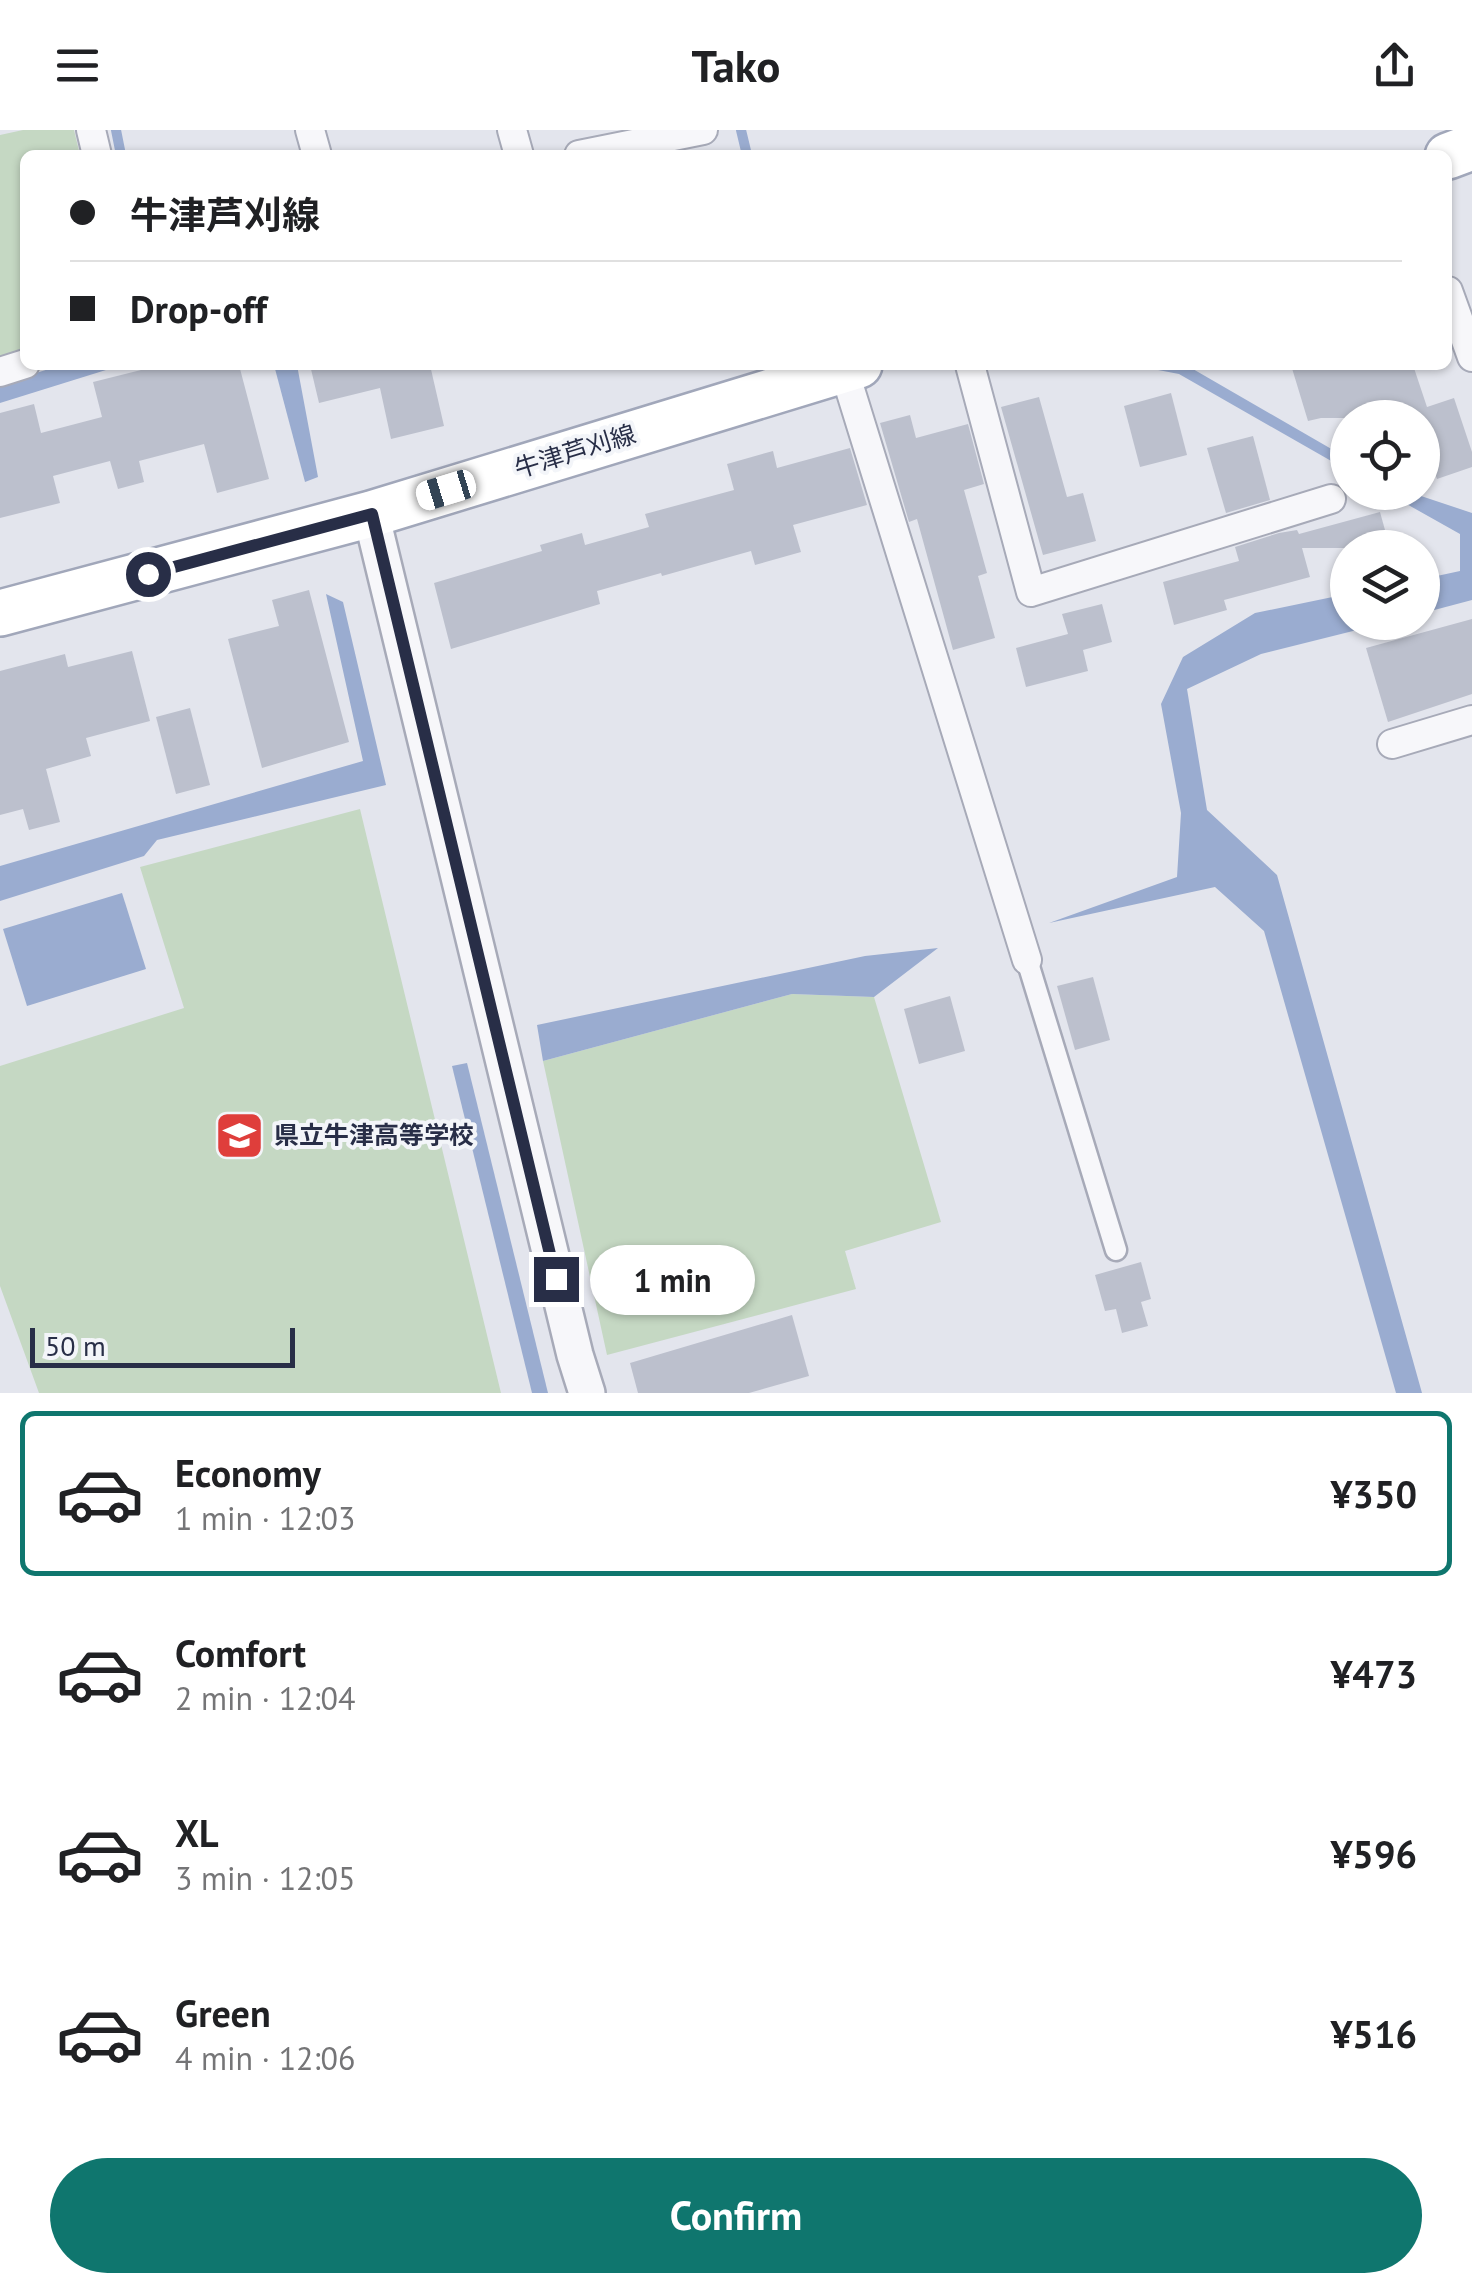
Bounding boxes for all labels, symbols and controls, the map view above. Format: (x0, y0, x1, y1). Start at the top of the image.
text: Tako (692, 36, 780, 94)
icon: menu (50, 38, 105, 93)
icon: share (1367, 38, 1422, 93)
text: 牛津芦刈線 (130, 190, 320, 239)
text: Drop-off (130, 284, 267, 333)
map controls (1330, 400, 1440, 640)
button: locate (1330, 400, 1440, 510)
street label: 牛津芦刈線 (511, 417, 639, 485)
car (413, 467, 479, 513)
button: layers (1330, 530, 1440, 640)
route start (126, 552, 171, 597)
school or university icon: 県立牛津高等学校 (213, 1109, 265, 1161)
place label: 県立牛津高等学校 (274, 1119, 474, 1151)
callout: 1 min (591, 1244, 756, 1314)
route end (534, 1257, 579, 1302)
text: 1 min (633, 1259, 712, 1301)
scale bar (30, 1323, 295, 1368)
text: 50 m (45, 1327, 106, 1364)
text: Economy (175, 1448, 321, 1497)
icon: car (55, 1449, 145, 1539)
text: ¥350 (1331, 1469, 1417, 1518)
text: 1 min · 12:03 (175, 1497, 355, 1539)
text: Comfort (175, 1628, 306, 1677)
icon: car (55, 1629, 145, 1719)
text: ¥473 (1331, 1649, 1417, 1698)
text: 2 min · 12:04 (175, 1677, 355, 1719)
text: XL (175, 1808, 219, 1857)
icon: car (55, 1809, 145, 1899)
text: ¥596 (1331, 1829, 1417, 1878)
text: 3 min · 12:05 (175, 1857, 355, 1899)
text: Green (175, 1988, 271, 2037)
icon: car (55, 1989, 145, 2079)
text: ¥516 (1331, 2009, 1417, 2058)
text: 4 min · 12:06 (175, 2037, 355, 2079)
button: Confirm (50, 2158, 1422, 2273)

